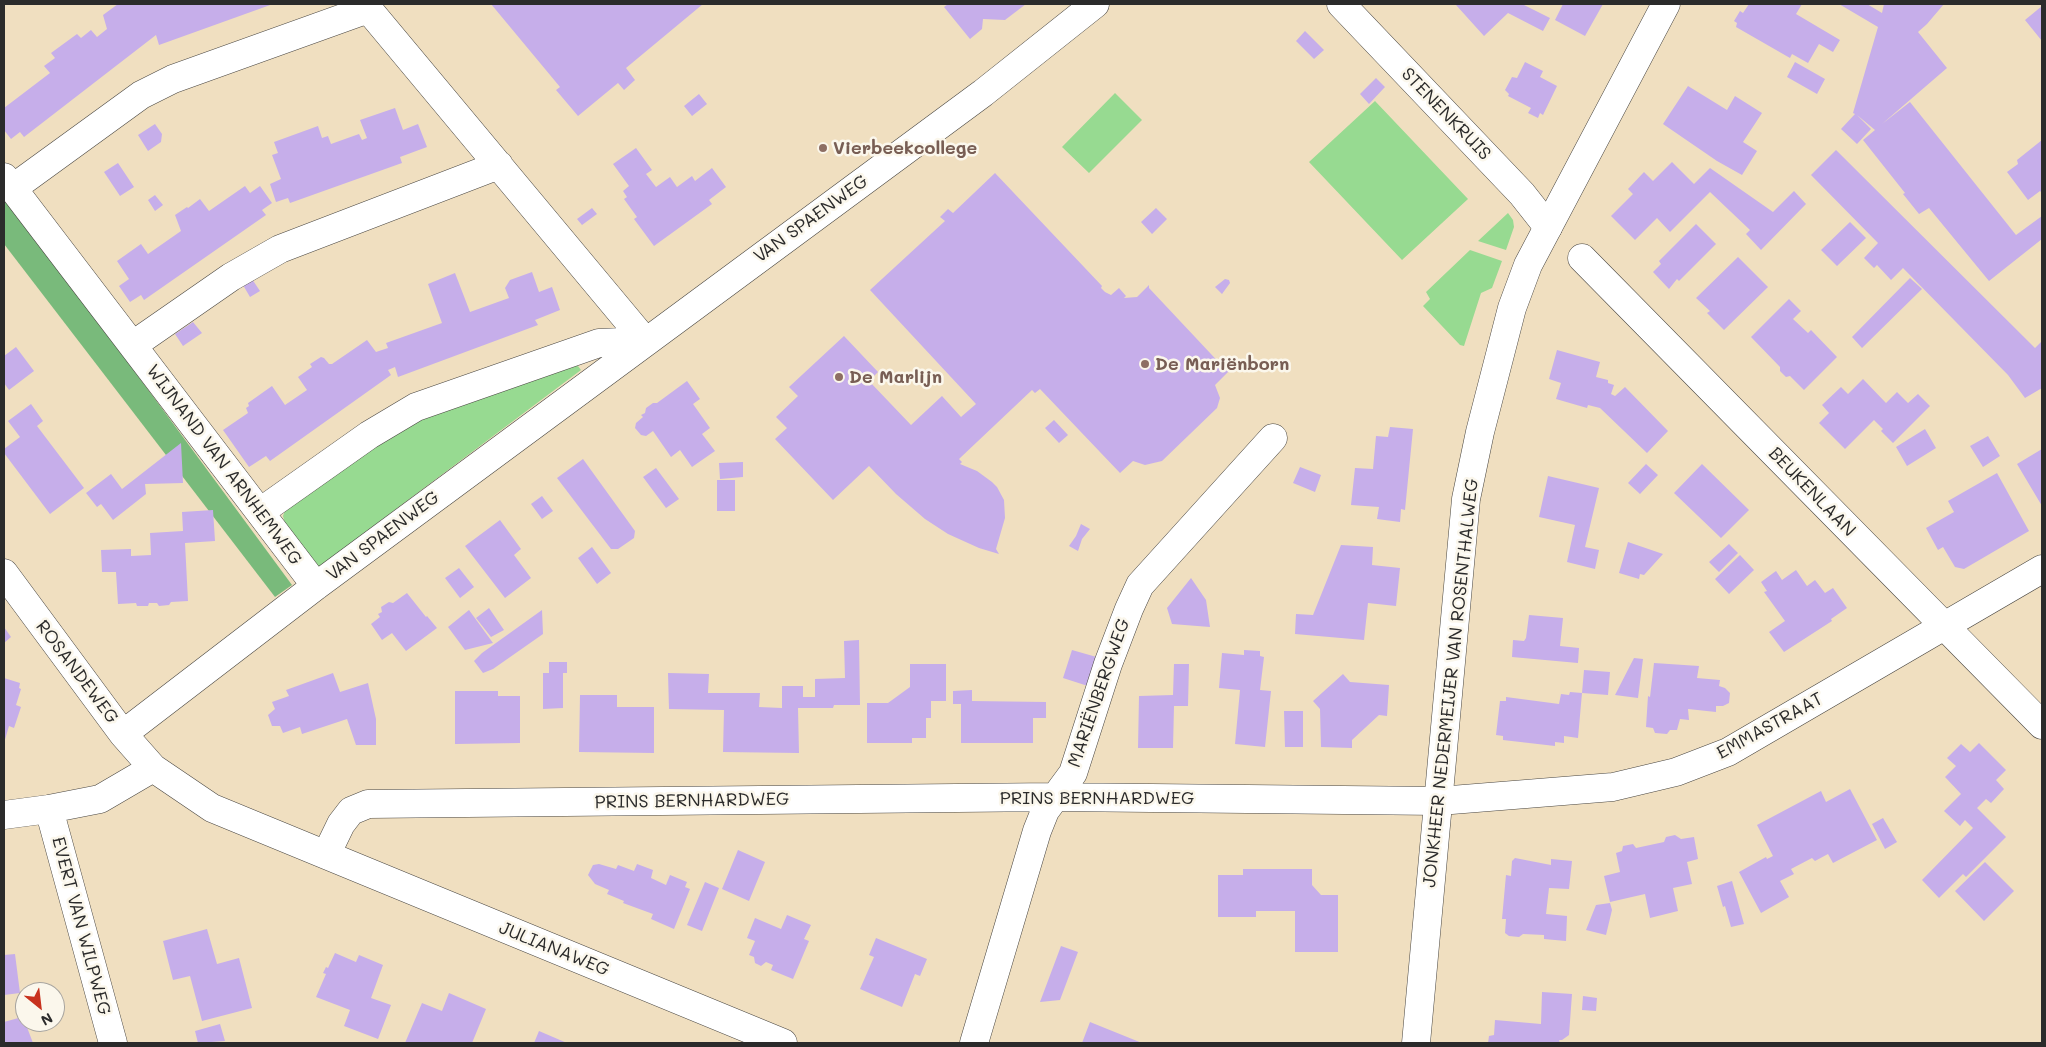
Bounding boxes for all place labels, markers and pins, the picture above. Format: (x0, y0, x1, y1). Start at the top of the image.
place label: Vierbeekcollege (833, 137, 977, 159)
marker: Vierbeekcollege (817, 142, 829, 154)
place label: De Mariënborn (1155, 353, 1289, 375)
marker: De Mariënborn (1139, 358, 1151, 370)
place label: De Marlijn (849, 366, 942, 388)
marker: De Marlijn (833, 371, 845, 383)

